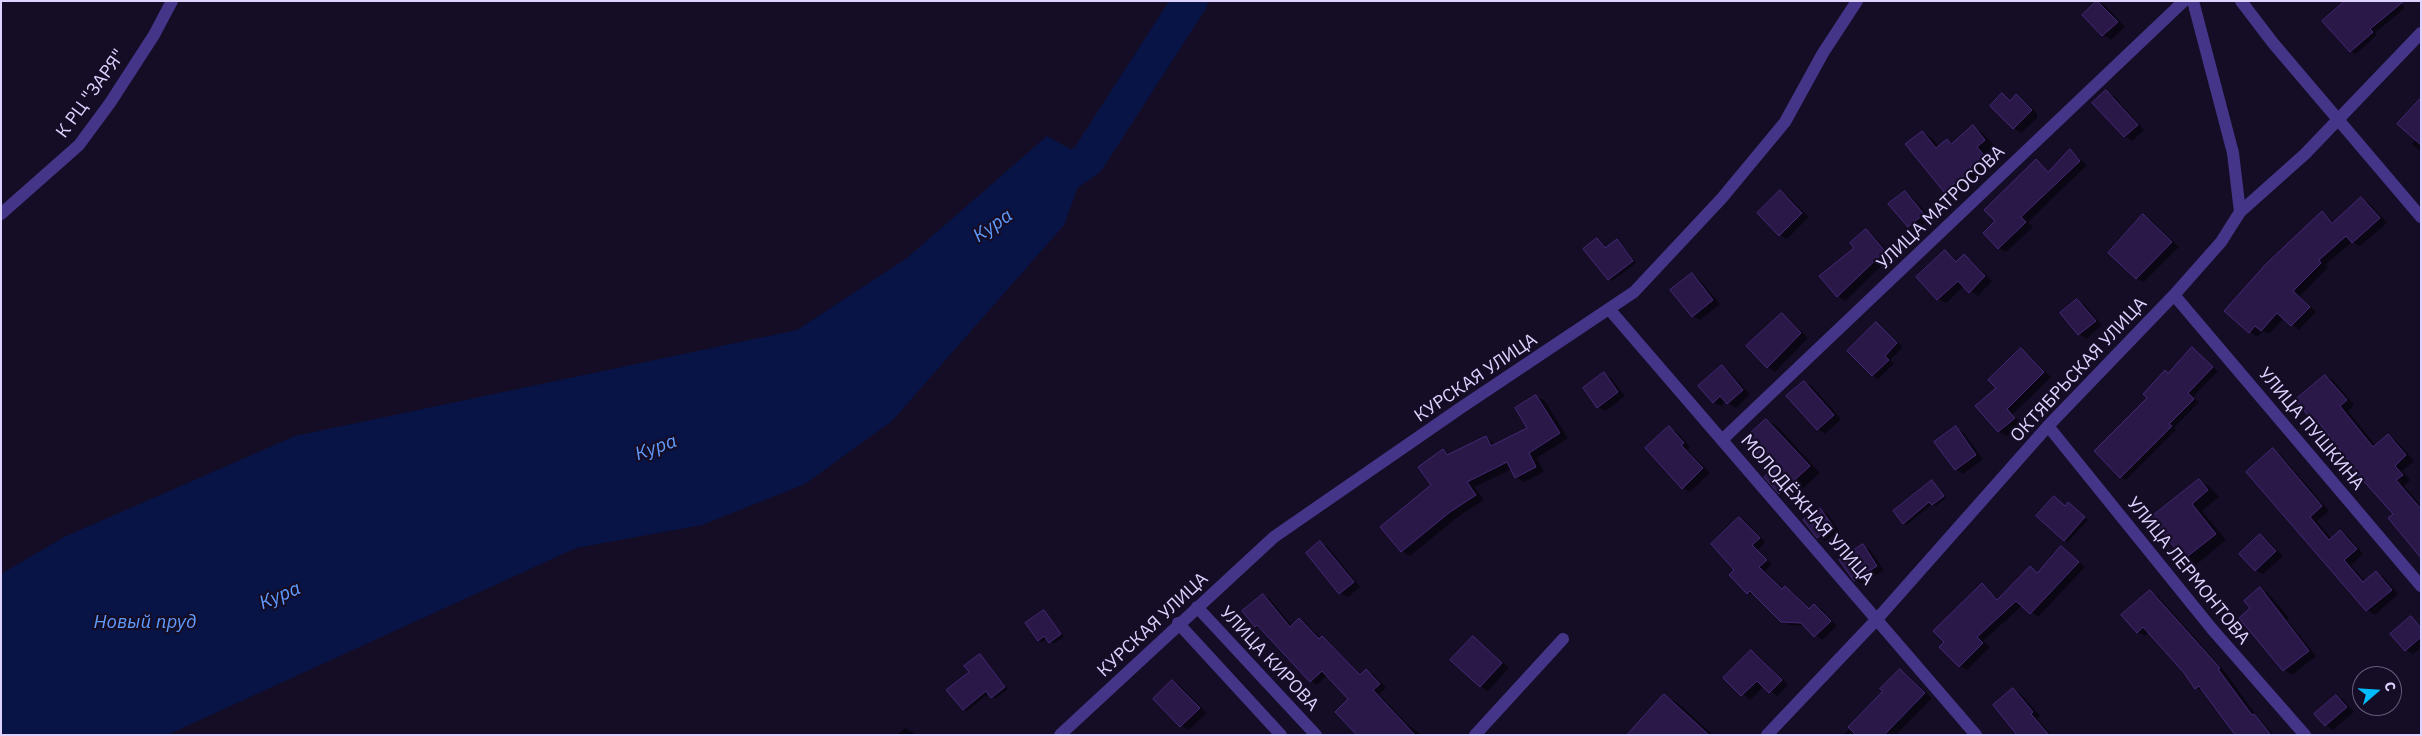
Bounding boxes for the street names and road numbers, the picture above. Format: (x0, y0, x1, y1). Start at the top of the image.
street label: К РЦ "ЗАРЯ" (52, 46, 130, 142)
street label: УЛИЦА МАТРОСОВА (1873, 141, 2009, 275)
street label: ОКТЯБРЬСКАЯ УЛИЦА (2006, 293, 2152, 447)
street label: КУРСКАЯ УЛИЦА (1410, 329, 1542, 427)
street label: УЛИЦА ПУШКИНА (2254, 363, 2368, 495)
street label: МОЛОДЁЖНАЯ УЛИЦА (1736, 430, 1878, 590)
street label: УЛИЦА ЛЕРМОНТОВА (2122, 493, 2254, 649)
street label: КУРСКАЯ УЛИЦА (1093, 568, 1213, 682)
street label: УЛИЦА КИРОВА (1215, 602, 1323, 716)

